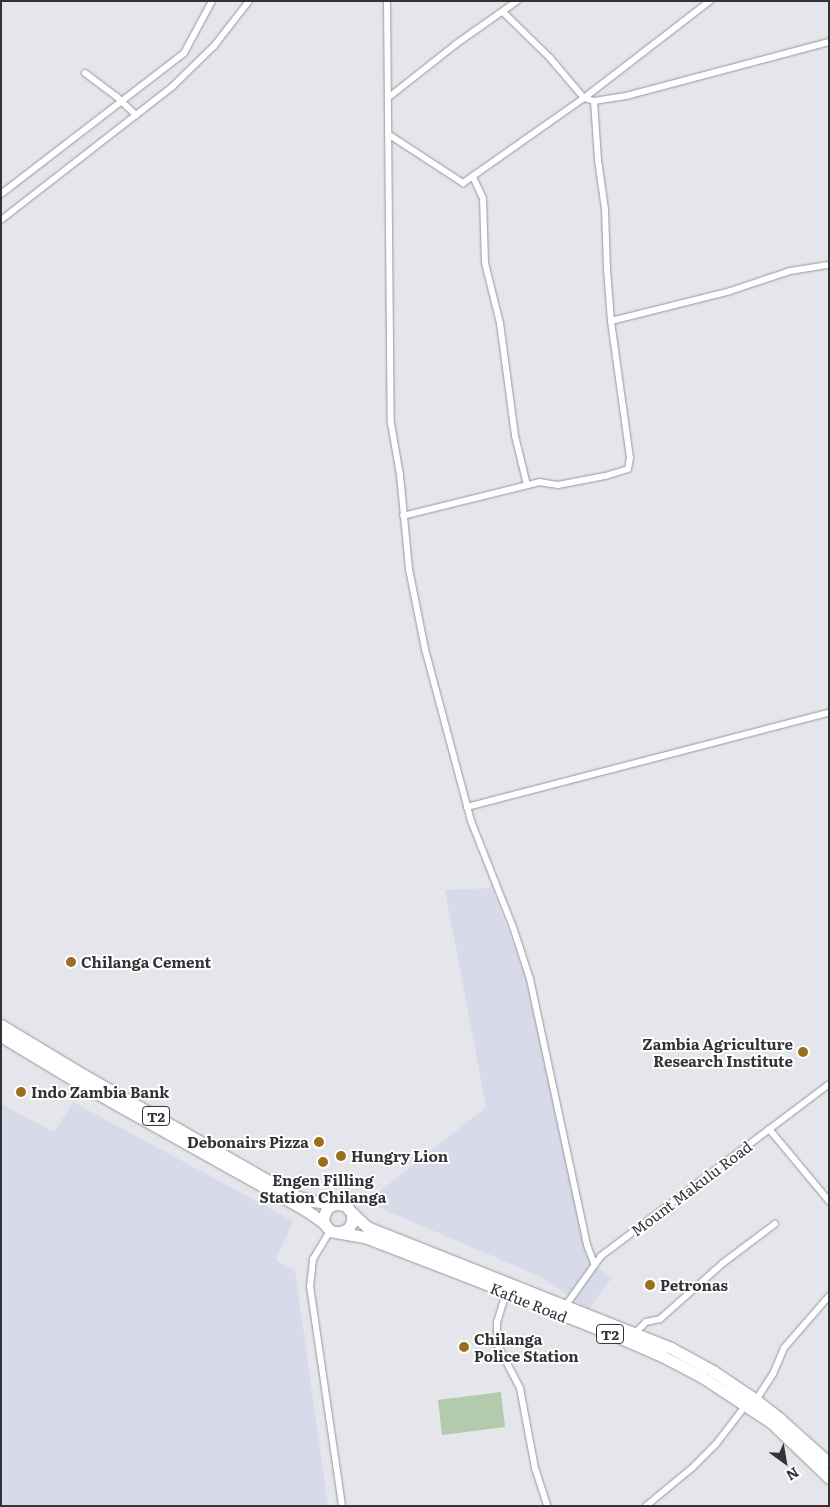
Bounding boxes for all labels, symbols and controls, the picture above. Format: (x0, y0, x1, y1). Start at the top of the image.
place label: Chilanga Cement (81, 953, 211, 971)
marker: Chilanga Cement (65, 956, 77, 968)
place label: Zambia Agriculture Research Institute (642, 1034, 793, 1069)
marker: Zambia Agriculture Research Institute (797, 1046, 809, 1058)
place label: Indo Zambia Bank (31, 1083, 169, 1101)
marker: Indo Zambia Bank (15, 1086, 27, 1098)
road number: T2 (141, 1104, 171, 1128)
place label: Debonairs Pizza (187, 1133, 309, 1151)
marker: Debonairs Pizza (313, 1136, 325, 1148)
street label: Mount Makulu Road (627, 1137, 755, 1239)
place label: Hungry Lion (351, 1147, 448, 1165)
marker: Hungry Lion (335, 1150, 347, 1162)
marker: Engen Filling Station Chilanga (317, 1156, 329, 1168)
place label: Engen Filling Station Chilanga (260, 1170, 386, 1205)
place label: Petronas (660, 1276, 728, 1294)
street label: Kafue Road (488, 1278, 570, 1326)
marker: Petronas (644, 1279, 656, 1291)
road number: T2 (595, 1322, 625, 1346)
place label: Chilanga Police Station (474, 1329, 579, 1364)
marker: Chilanga Police Station (458, 1341, 470, 1353)
north arrow (760, 1437, 810, 1487)
text: N (783, 1463, 803, 1486)

